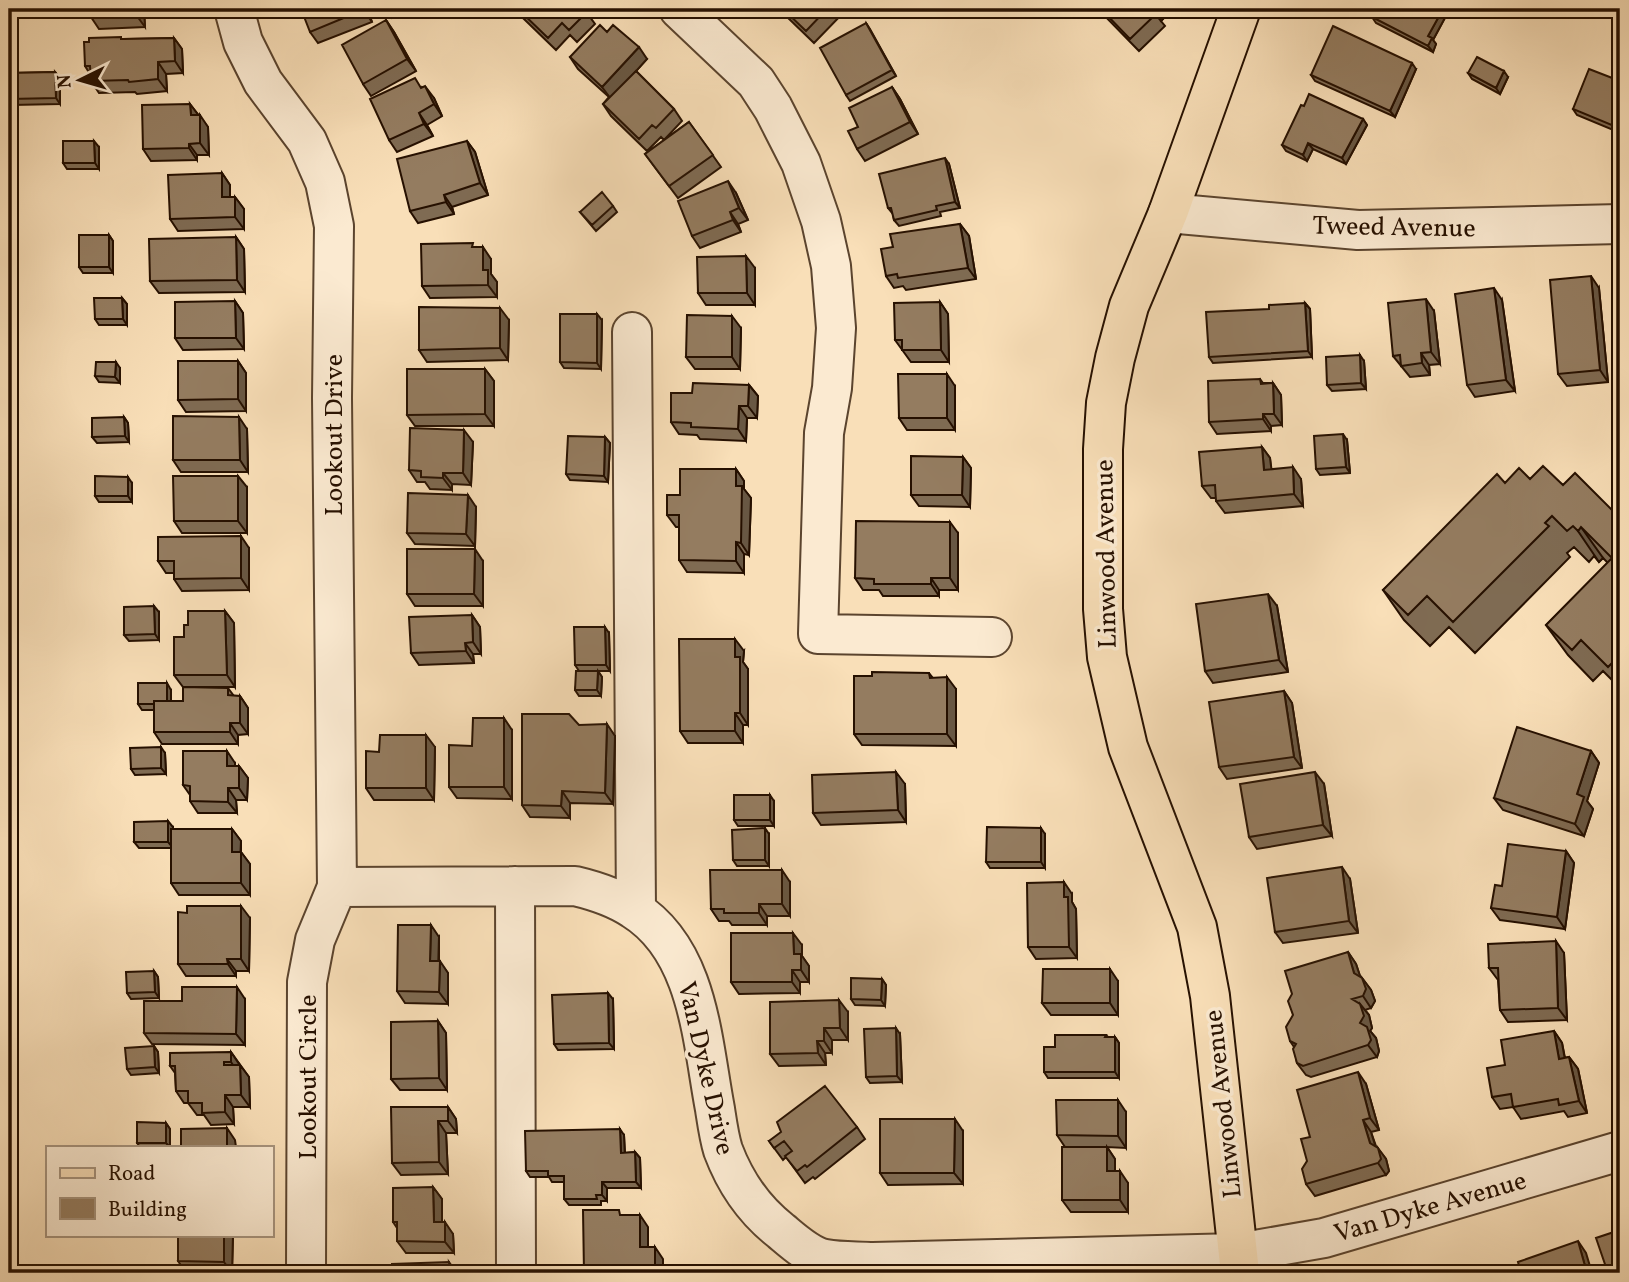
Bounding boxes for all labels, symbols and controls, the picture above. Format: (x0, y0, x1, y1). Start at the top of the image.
north arrow (46, 46, 116, 116)
text: N (51, 73, 79, 89)
street label: Tweed Avenue (1312, 209, 1476, 247)
street label: Lookout Drive (317, 354, 353, 516)
street label: Linwood Avenue (1087, 459, 1127, 649)
street label: Van Dyke Drive (668, 978, 742, 1159)
street label: Lookout Circle (291, 994, 327, 1160)
street label: Linwood Avenue (1196, 1008, 1252, 1200)
legend (46, 1146, 273, 1236)
text: Road (108, 1160, 155, 1189)
street label: Van Dyke Avenue (1330, 1163, 1531, 1253)
text: Building (108, 1196, 187, 1225)

